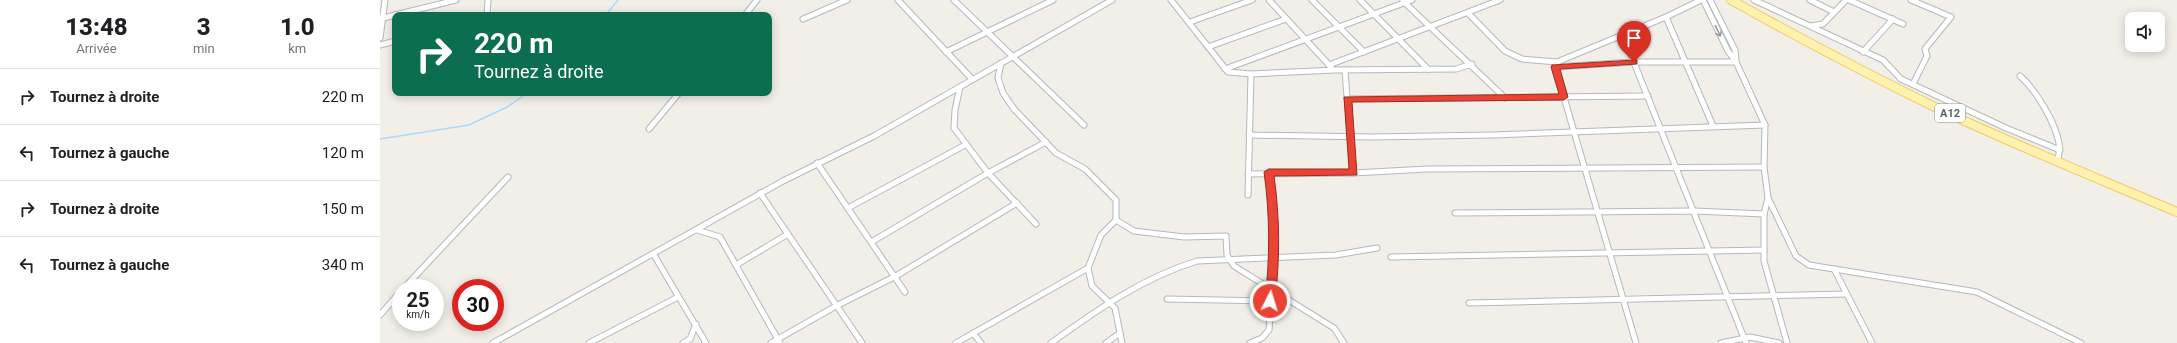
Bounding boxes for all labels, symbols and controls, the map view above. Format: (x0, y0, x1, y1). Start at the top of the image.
map controls (2125, 12, 2165, 52)
button: sound (2125, 12, 2165, 52)
text: 13:48 (65, 13, 128, 41)
text: 3 (197, 13, 211, 41)
text: 1.0 (280, 13, 315, 41)
pin (1617, 21, 1651, 62)
one-way arrow (1715, 25, 1722, 37)
text: 220 m (474, 27, 553, 60)
icon: arrive (1623, 27, 1645, 49)
icon: right (408, 28, 460, 80)
text: Arrivée (76, 41, 117, 56)
text: min (193, 41, 215, 56)
text: km (288, 41, 306, 56)
text: Tournez à droite (474, 61, 603, 82)
icon: right (16, 86, 38, 108)
text: Tournez à droite (50, 88, 159, 106)
text: 220 m (322, 88, 364, 106)
road number: A12 (1935, 104, 1965, 122)
icon: left (16, 142, 38, 164)
text: Tournez à gauche (50, 144, 169, 162)
text: 120 m (322, 144, 364, 162)
icon: right (16, 198, 38, 220)
text: Tournez à droite (50, 200, 159, 218)
text: 150 m (322, 200, 364, 218)
icon: left (16, 254, 38, 276)
text: Tournez à gauche (50, 256, 169, 274)
text: 340 m (322, 256, 364, 274)
speed limit sign: 30 (452, 279, 504, 331)
position arrow (1249, 280, 1291, 322)
text: 25 (407, 288, 429, 312)
text: km/h (406, 309, 430, 320)

